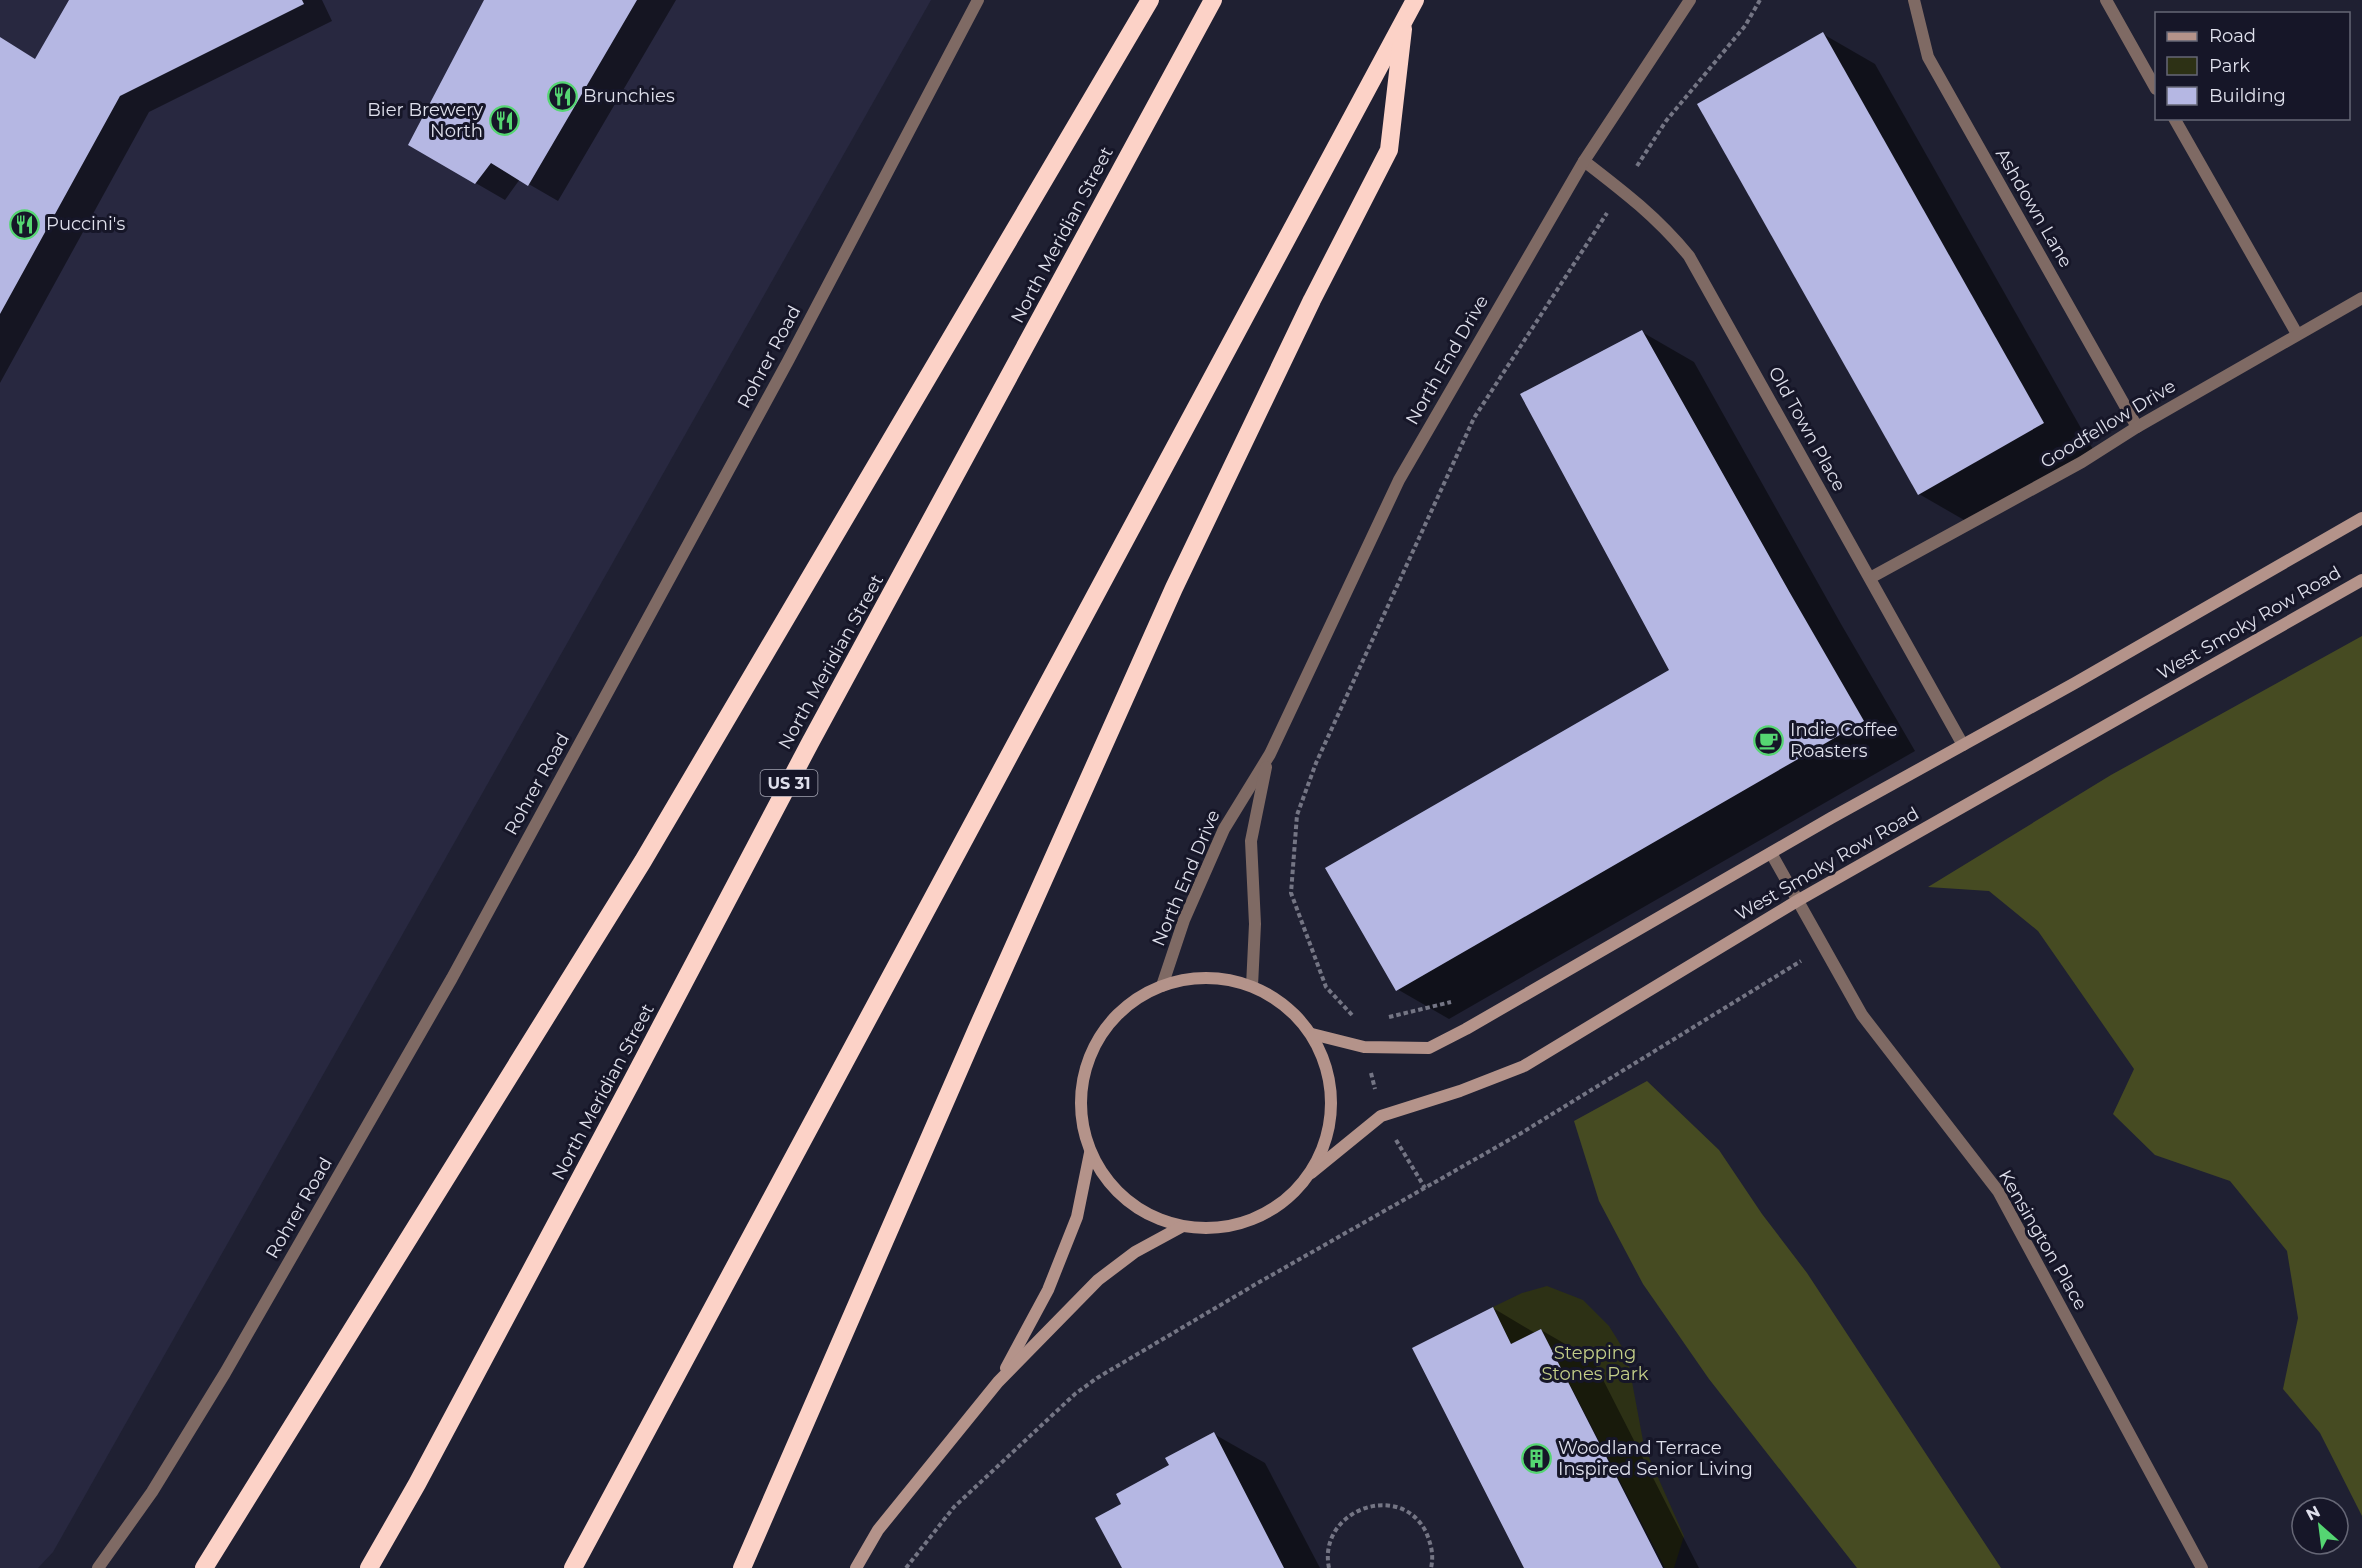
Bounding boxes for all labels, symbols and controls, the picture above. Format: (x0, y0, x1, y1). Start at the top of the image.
legend (2155, 12, 2350, 120)
text: Road (2209, 25, 2256, 47)
text: Park (2209, 55, 2250, 77)
restaurant icon: Brunchies (546, 80, 578, 112)
place label: Brunchies (583, 85, 675, 107)
text: Building (2209, 85, 2286, 107)
place label: Bier Brewery North (367, 99, 483, 142)
restaurant icon: Bier Brewery North (488, 104, 520, 136)
street label: North Meridian Street (1006, 143, 1118, 327)
street label: Ashdown Lane (1991, 144, 2077, 272)
restaurant icon: Puccini's (9, 208, 41, 240)
place label: Puccini's (46, 213, 125, 235)
street label: North End Drive (1401, 291, 1493, 429)
street label: Rohrer Road (733, 302, 805, 412)
street label: Old Town Place (1764, 363, 1850, 495)
street label: Goodfellow Drive (2036, 375, 2180, 473)
street label: West Smoky Row Road (2153, 561, 2345, 685)
street label: North Meridian Street (774, 571, 888, 753)
place label: Indie Coffee Roasters (1790, 719, 1898, 762)
cafe icon: Indie Coffee Roasters (1753, 724, 1785, 756)
street label: Rohrer Road (500, 729, 574, 839)
road number: US 31 (760, 770, 818, 796)
street label: West Smoky Row Road (1731, 802, 1923, 926)
street label: North End Drive (1147, 806, 1225, 949)
street label: North Meridian Street (547, 1000, 659, 1184)
street label: Rohrer Road (261, 1153, 337, 1263)
street label: Kensington Place (1994, 1166, 2092, 1314)
park label: Stepping Stones Park (1542, 1342, 1649, 1385)
place label: Woodland Terrace Inspired Senior Living (1558, 1437, 1753, 1480)
building icon: Woodland Terrace Inspired Senior Living (1521, 1442, 1553, 1474)
north arrow (2290, 1496, 2350, 1556)
text: N (2303, 1502, 2323, 1525)

